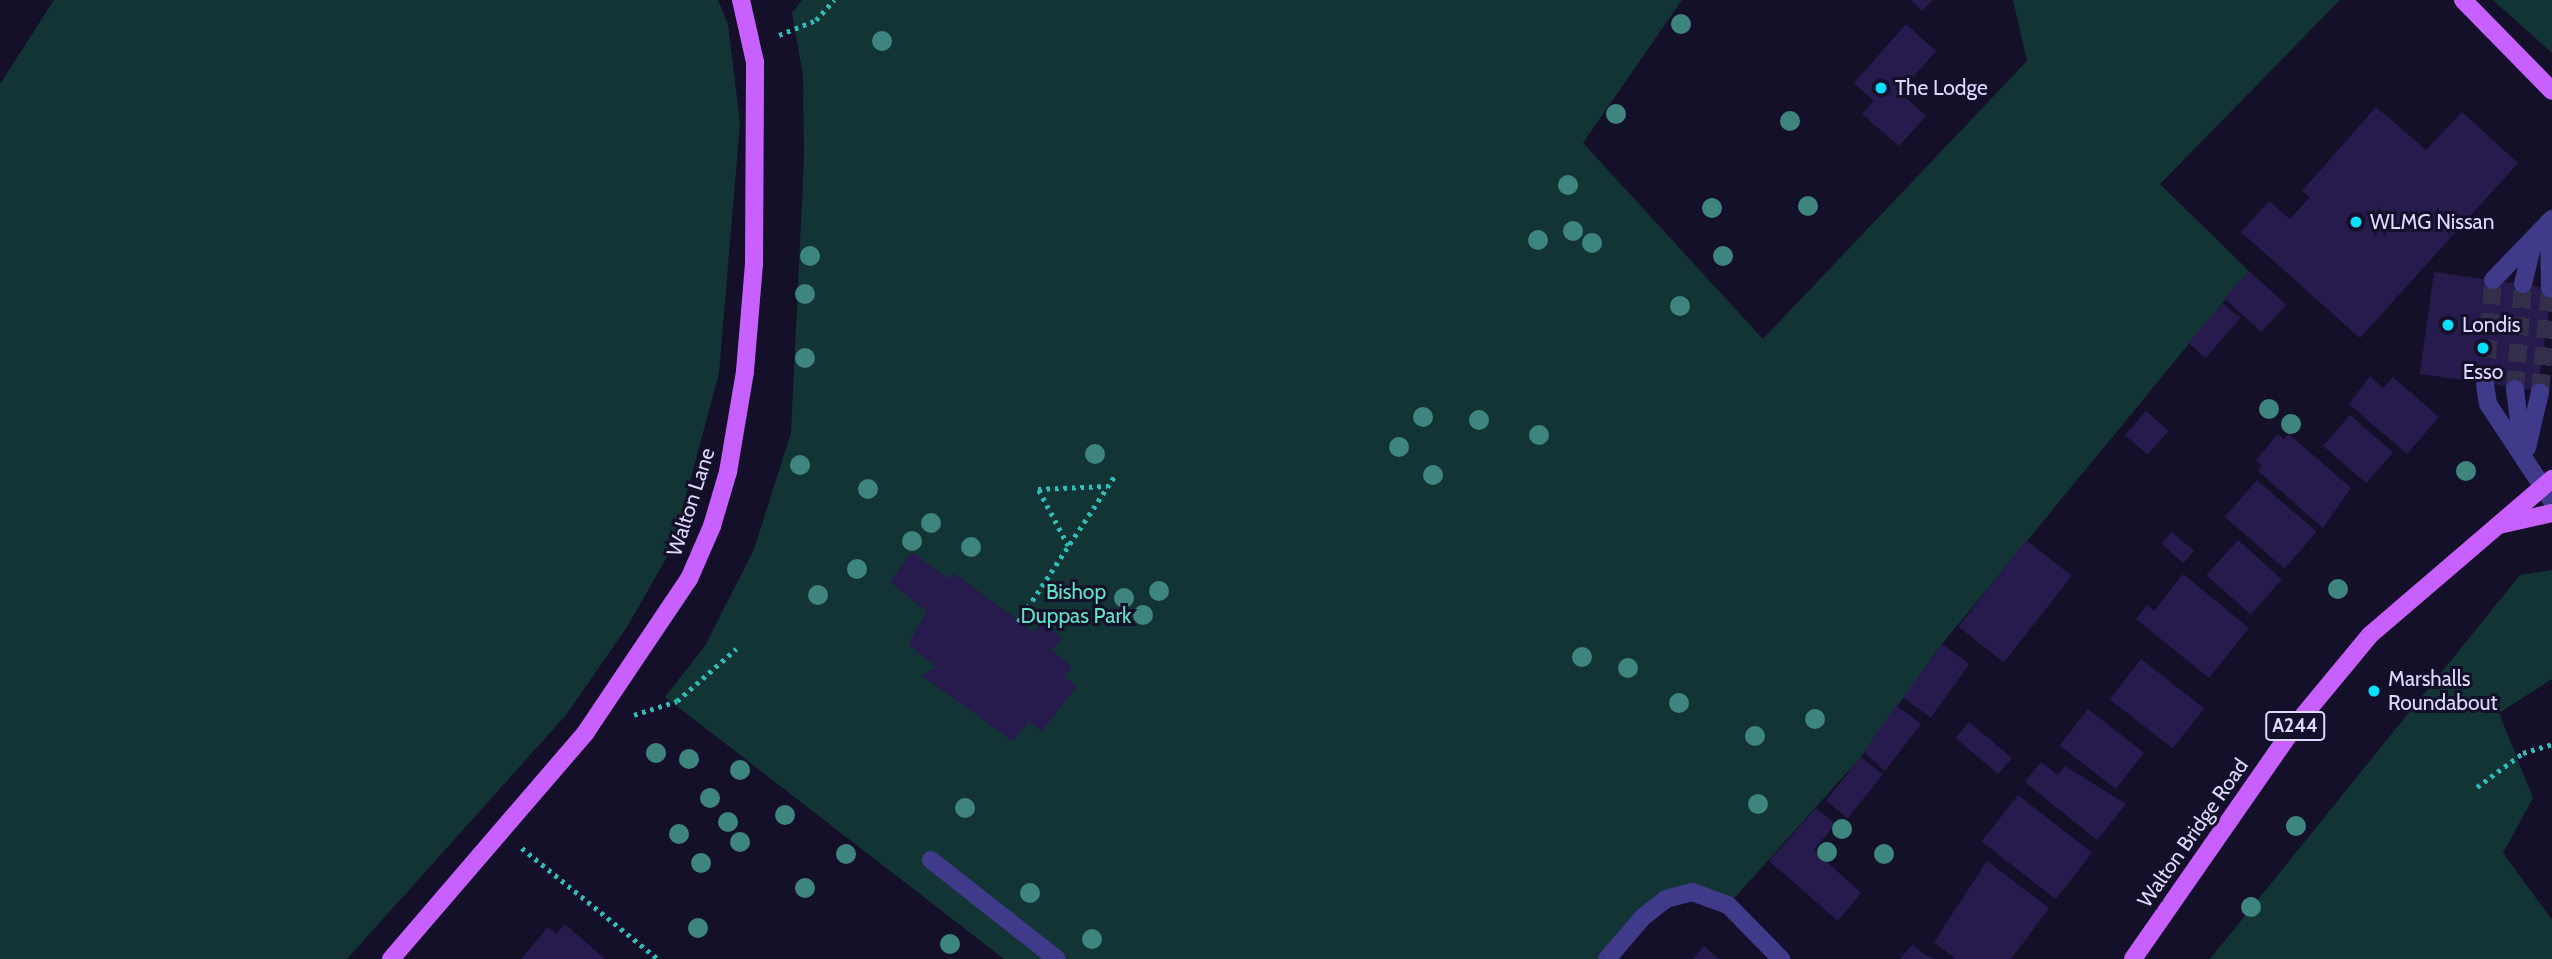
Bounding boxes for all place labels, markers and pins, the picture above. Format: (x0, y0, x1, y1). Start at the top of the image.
place label: The Lodge (1895, 75, 1988, 101)
marker: The Lodge (1873, 80, 1889, 96)
place label: WLMG Nissan (2370, 209, 2494, 235)
marker: WLMG Nissan (2348, 214, 2364, 230)
place label: Londis (2462, 312, 2520, 338)
marker: Londis (2440, 317, 2456, 333)
marker: Esso (2475, 340, 2491, 356)
place label: Esso (2463, 359, 2503, 385)
place label: Marshalls Roundabout (2388, 666, 2498, 716)
marker: Marshalls Roundabout (2366, 683, 2382, 699)

